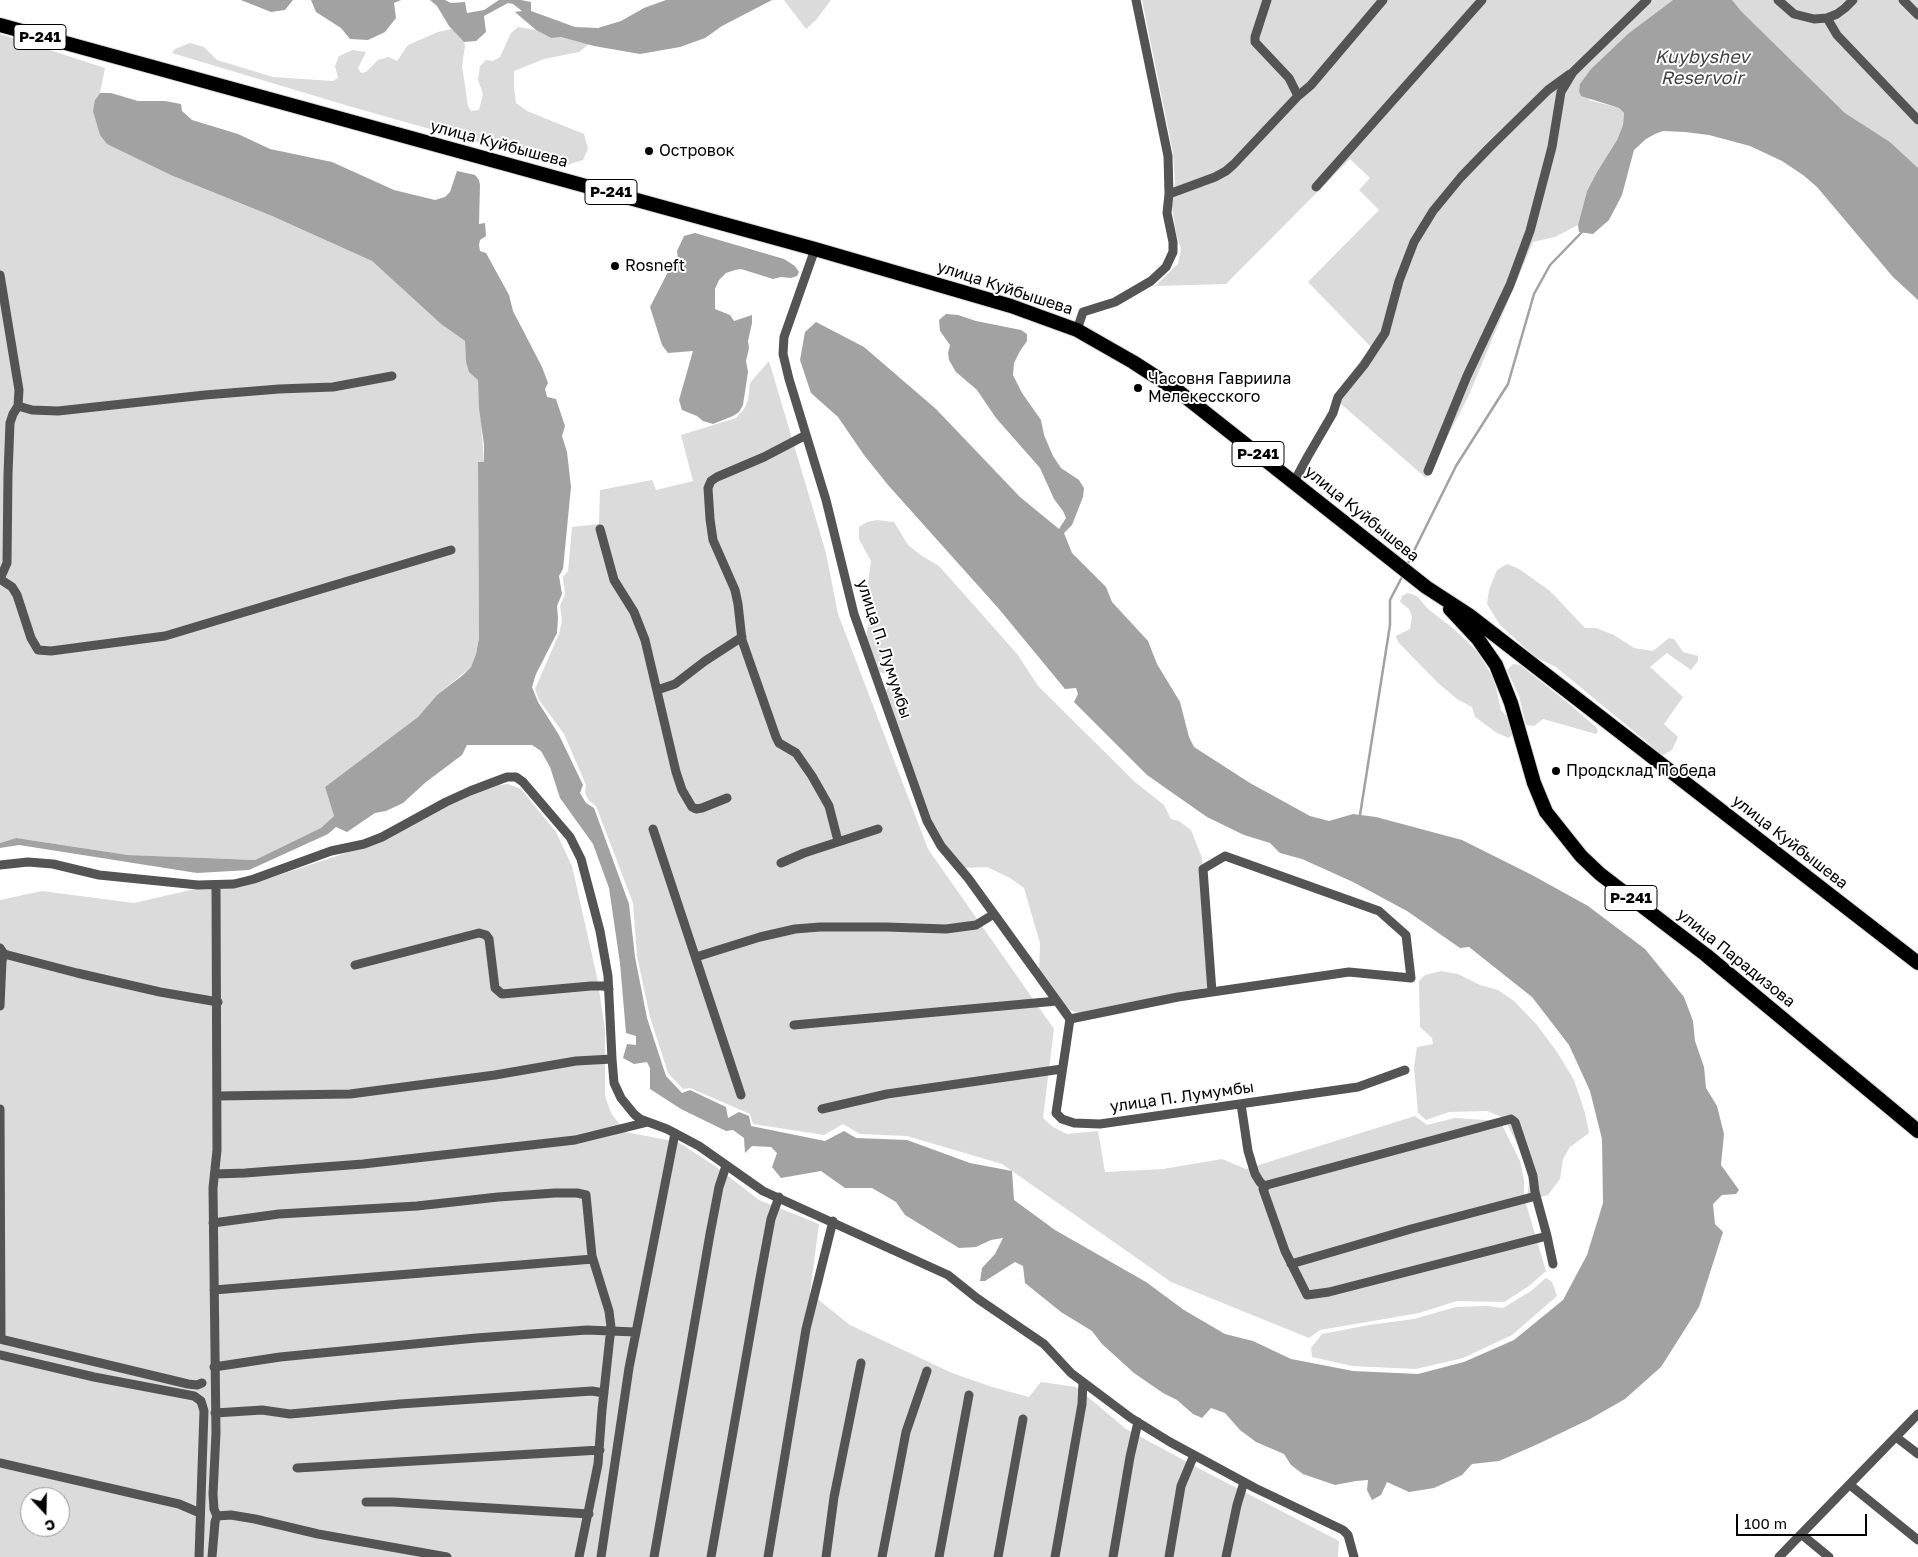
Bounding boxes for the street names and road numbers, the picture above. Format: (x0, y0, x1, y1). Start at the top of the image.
road number: Р-241 (14, 24, 66, 50)
street label: улица Куйбышева (428, 116, 570, 172)
road number: Р-241 (585, 180, 637, 204)
street label: улица Куйбышева (935, 257, 1075, 319)
road number: Р-241 (1232, 442, 1284, 466)
street label: улица Куйбышева (1301, 462, 1423, 566)
street label: улица П. Лумумбы (852, 577, 916, 721)
street label: улица Куйбышева (1728, 791, 1852, 893)
road number: Р-241 (1605, 886, 1657, 910)
street label: улица Парадизова (1673, 904, 1799, 1012)
street label: улица П. Лумумбы (1109, 1077, 1255, 1117)

